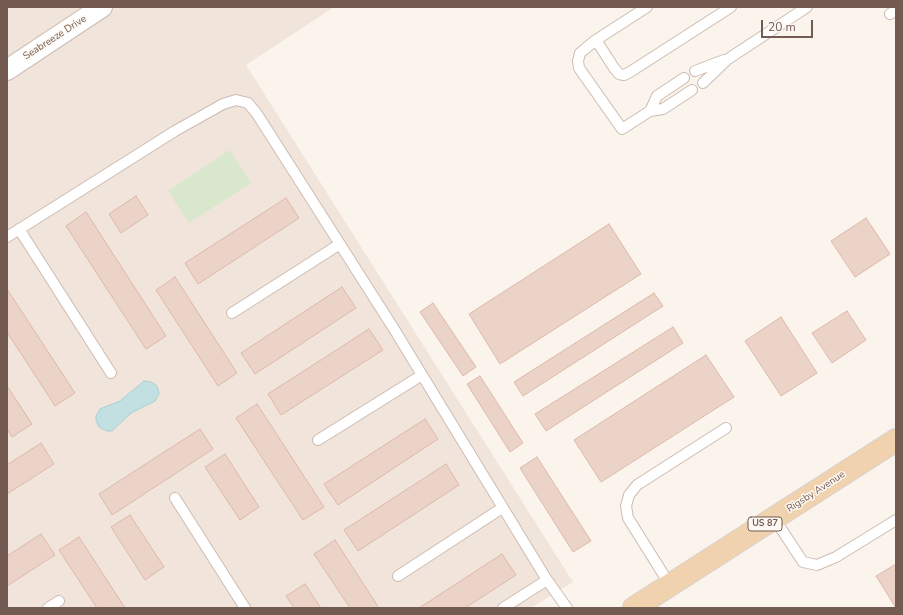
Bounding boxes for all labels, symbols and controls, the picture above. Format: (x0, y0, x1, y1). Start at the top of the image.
scale bar (763, 12, 815, 38)
street label: Seabreeze Drive (21, 13, 89, 63)
text: 20 m (768, 19, 796, 35)
street label: Rigsby Avenue (785, 469, 847, 515)
road number: US 87 (748, 517, 782, 531)

